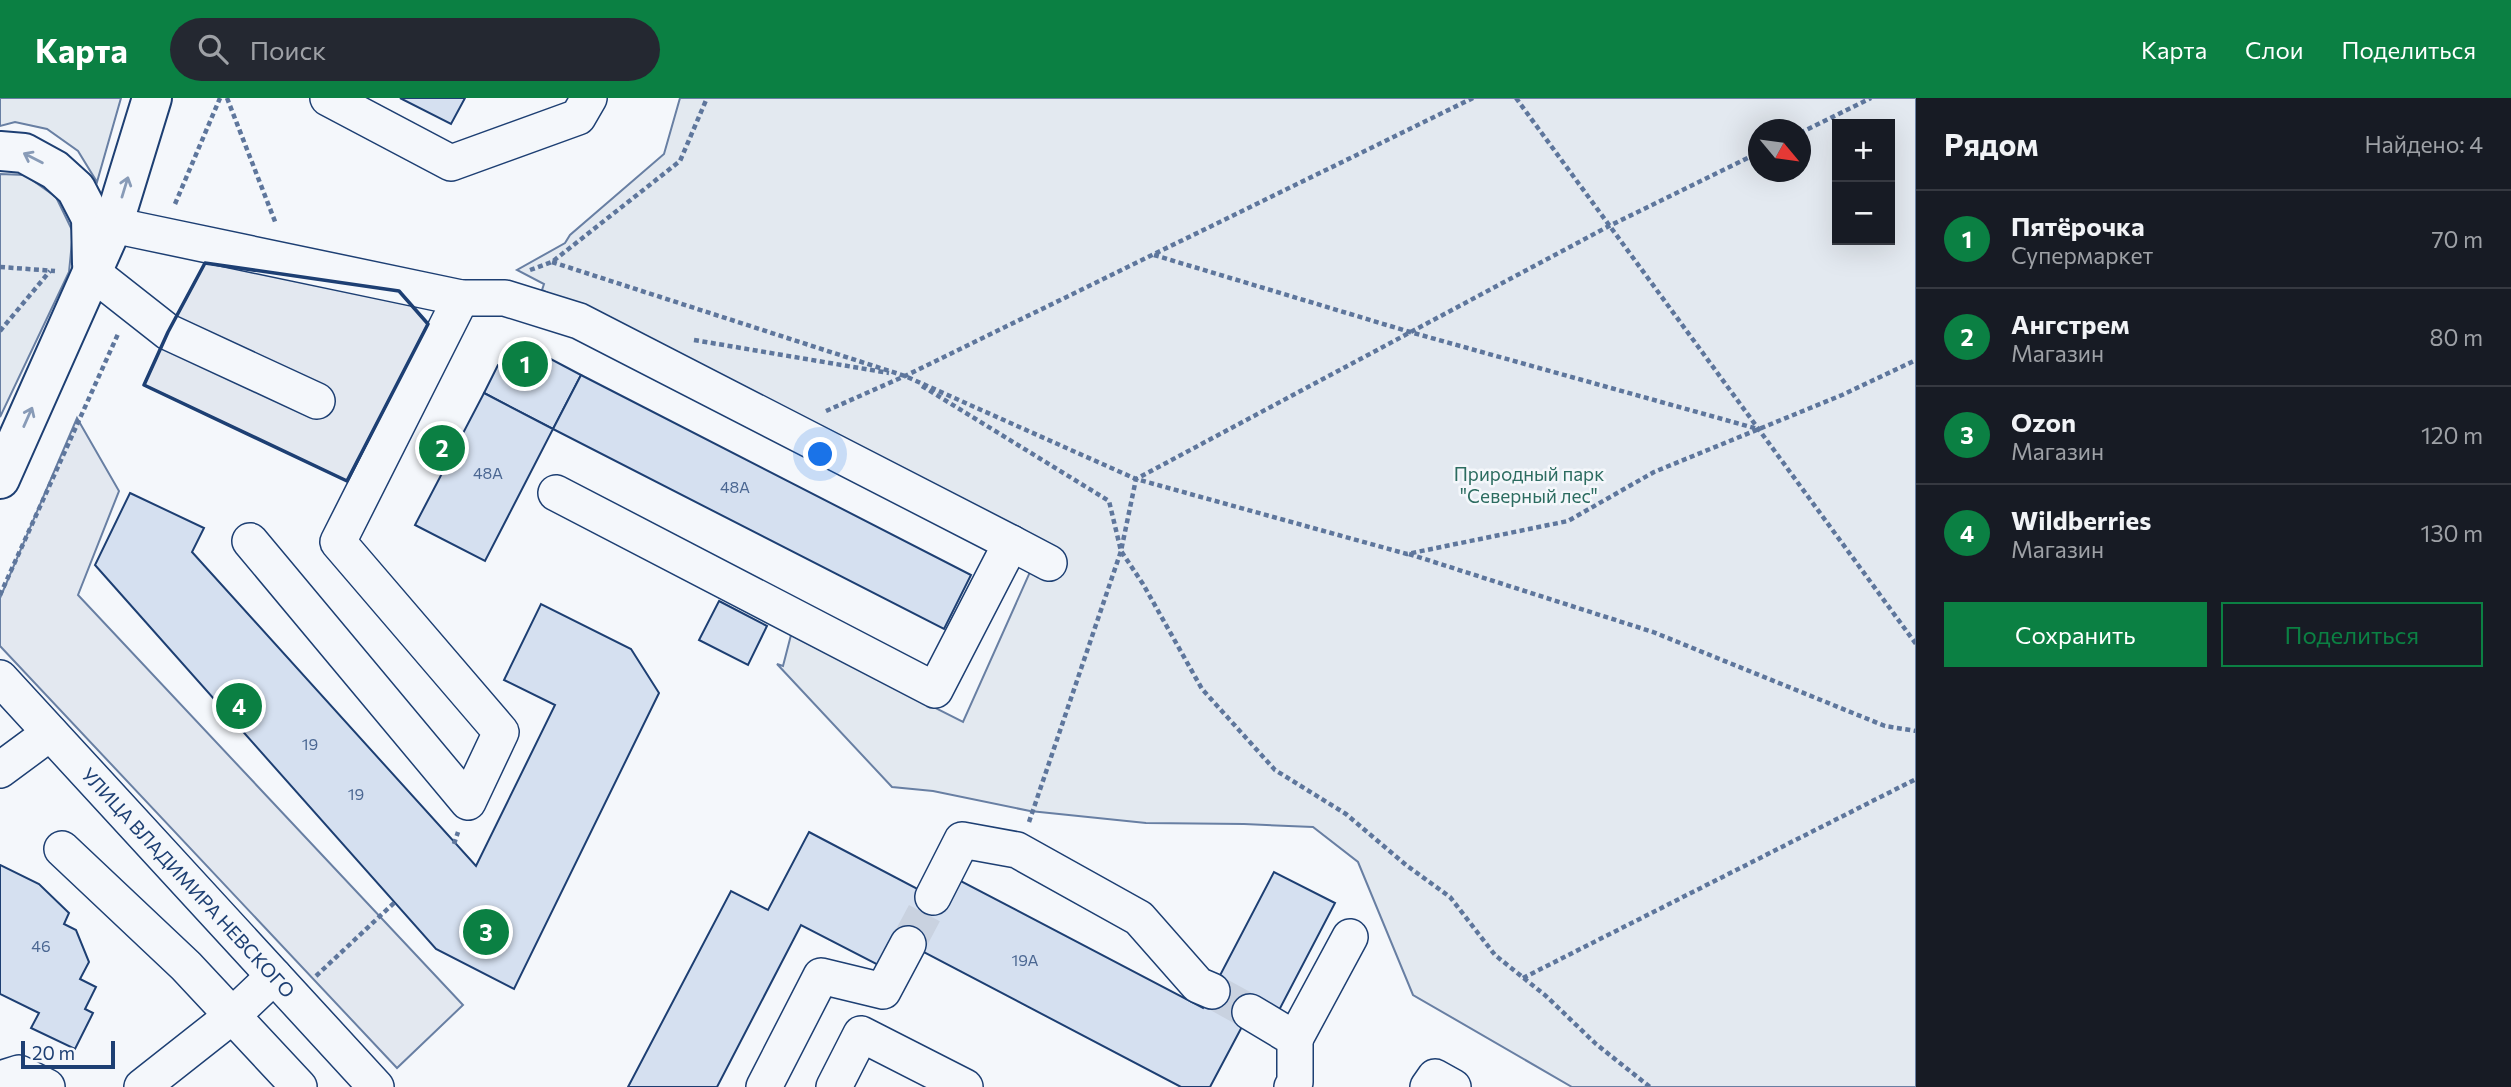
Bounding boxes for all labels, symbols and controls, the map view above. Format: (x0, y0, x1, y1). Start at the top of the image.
search box (170, 18, 660, 81)
text: Карта (35, 29, 128, 70)
icon: search (194, 30, 232, 68)
text: Поиск (250, 34, 326, 65)
text: Карта (2141, 35, 2207, 64)
text: Слои (2245, 35, 2303, 64)
text: Поделиться (2341, 35, 2476, 64)
north arrow (1748, 119, 1811, 182)
map controls (1832, 119, 1895, 245)
button: + (1832, 119, 1895, 182)
text: Рядом (1944, 125, 2038, 162)
text: Найдено: 4 (2365, 130, 2483, 158)
one-way arrow (23, 151, 44, 165)
one-way arrow (120, 176, 132, 198)
button: − (1832, 182, 1895, 245)
text: Пятёрочка (2011, 210, 2144, 241)
text: 1 (1962, 225, 1972, 253)
text: 70 m (2431, 225, 2483, 253)
text: Супермаркет (2011, 241, 2153, 269)
text: Ангстрем (2011, 308, 2130, 339)
text: 2 (1960, 323, 1974, 351)
text: 80 m (2430, 323, 2483, 351)
pin: 1 (502, 338, 548, 390)
text: Магазин (2011, 339, 2104, 367)
text: Ozon (2011, 406, 2076, 437)
one-way arrow (22, 407, 35, 428)
text: 3 (1960, 421, 1974, 449)
text: 120 m (2421, 421, 2483, 449)
pin: 2 (419, 422, 465, 474)
your location (803, 437, 837, 471)
text: Магазин (2011, 437, 2104, 465)
park label: Природный парк "Северный лес" (1454, 462, 1604, 507)
house number: 48А (473, 463, 503, 482)
house number: 48А (720, 477, 750, 496)
text: Wildberries (2011, 504, 2151, 535)
text: 4 (1960, 519, 1974, 547)
text: 130 m (2421, 519, 2483, 547)
text: Магазин (2011, 535, 2104, 563)
button: Сохранить (1944, 602, 2207, 667)
button: Поделиться (2221, 602, 2483, 667)
pin: 4 (216, 680, 262, 732)
house number: 19 (302, 734, 318, 753)
street label: УЛИЦА ВЛАДИМИРА НЕВСКОГО (77, 763, 300, 1002)
house number: 19 (348, 784, 364, 803)
pin: 3 (463, 906, 509, 958)
house number: 46 (31, 936, 51, 955)
house number: 19А (1011, 950, 1039, 969)
scale bar (21, 1038, 116, 1070)
text: 20 m (32, 1041, 75, 1064)

